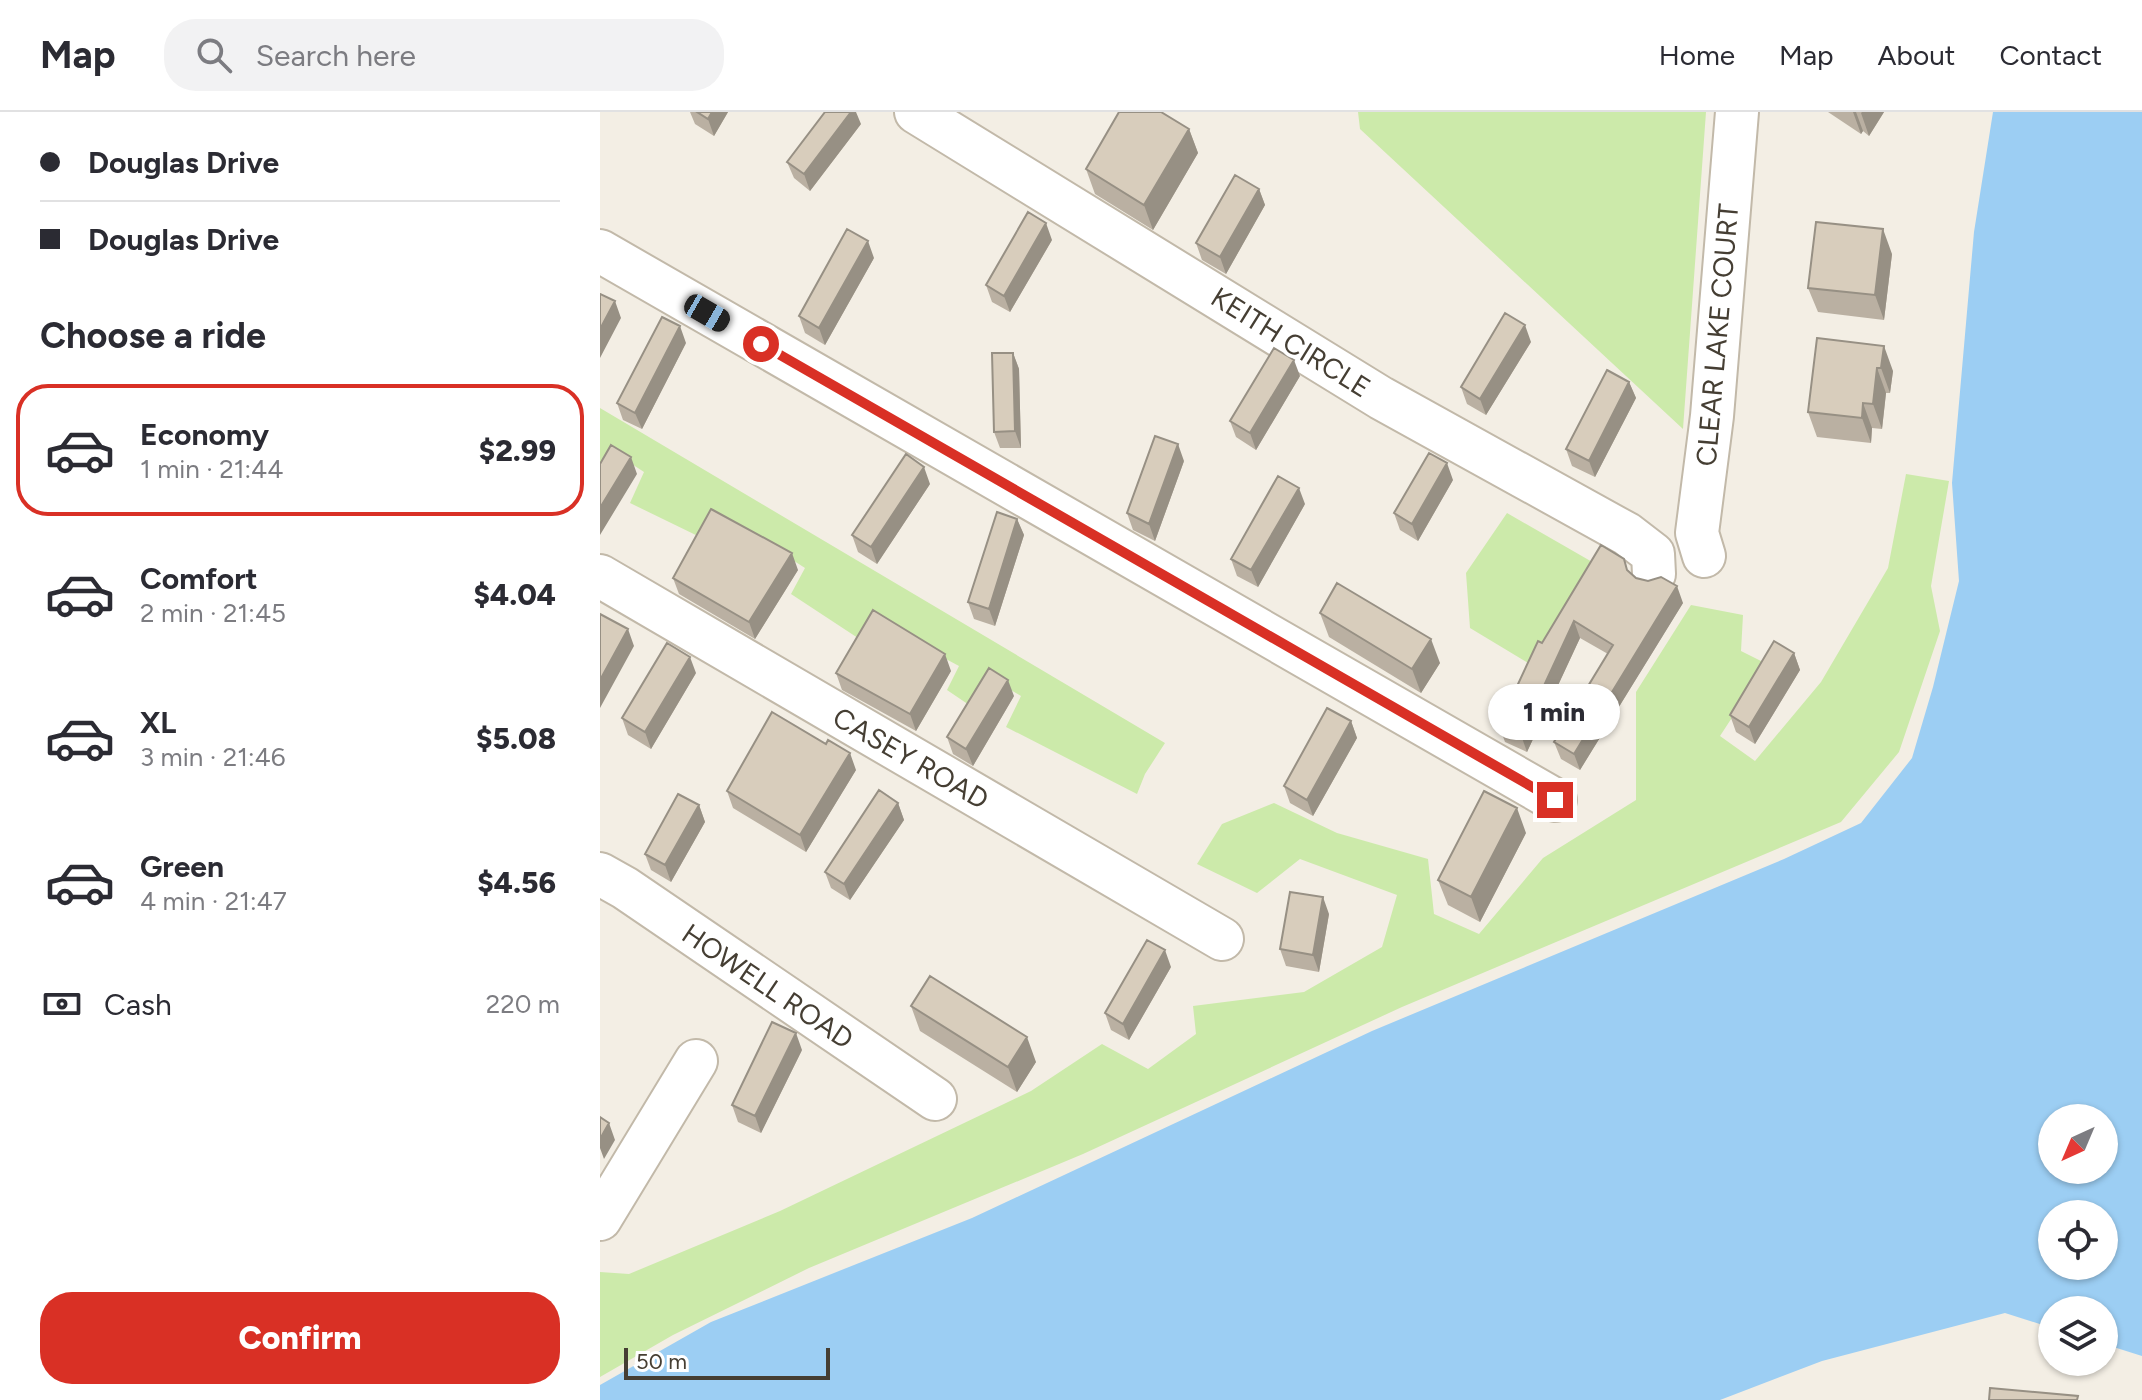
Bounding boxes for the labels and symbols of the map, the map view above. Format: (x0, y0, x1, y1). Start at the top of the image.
street label: CLEAR LAKE COURT (1689, 202, 1745, 468)
street label: KEITH CIRCLE (1205, 280, 1377, 404)
car (680, 291, 734, 335)
route start (743, 326, 779, 362)
callout: 1 min (1489, 684, 1621, 740)
street label: CASEY ROAD (827, 700, 995, 816)
route end (1537, 782, 1573, 818)
street label: HOWELL ROAD (676, 916, 860, 1056)
north arrow (2038, 1104, 2118, 1184)
scale bar (624, 1344, 830, 1380)

